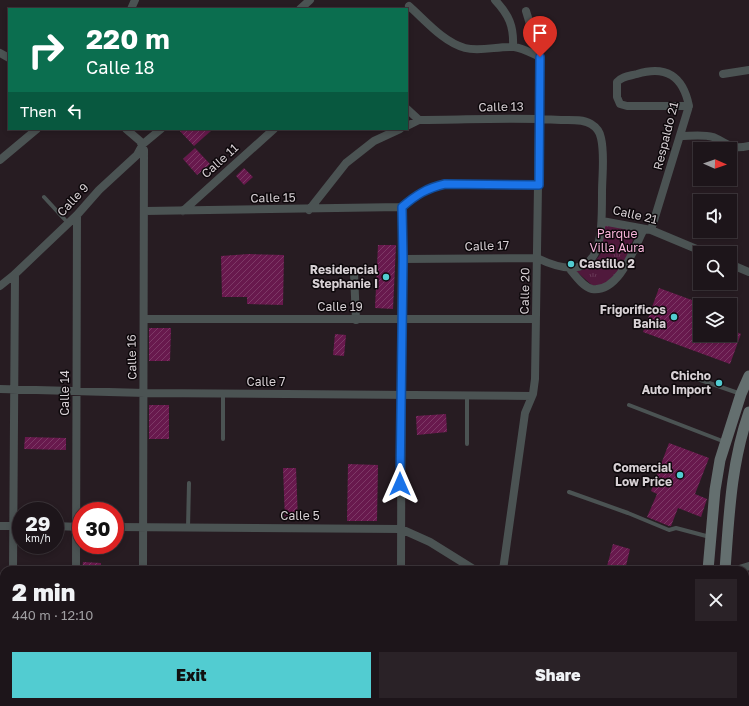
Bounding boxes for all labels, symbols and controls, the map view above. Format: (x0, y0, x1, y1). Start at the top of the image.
pin (523, 16, 557, 57)
text: 220 m (86, 22, 170, 55)
icon: arrive (529, 22, 551, 44)
icon: right (20, 24, 72, 76)
text: Calle 18 (86, 56, 154, 78)
street label: Calle 13 (478, 99, 524, 114)
icon: left (64, 100, 86, 122)
street label: Respaldo 21 (650, 100, 681, 171)
text: Then (20, 102, 56, 120)
street label: Calle 11 (198, 140, 241, 181)
north arrow (693, 142, 737, 186)
map controls (693, 142, 737, 342)
street label: Calle 9 (54, 180, 92, 219)
street label: Calle 15 (250, 190, 296, 205)
button: sound (693, 194, 737, 238)
street label: Calle 21 (611, 202, 659, 227)
park label: Parque Villa Aura (589, 226, 645, 255)
street label: Calle 17 (464, 237, 510, 254)
button: search (693, 246, 737, 290)
place label: Castillo 2 (579, 256, 635, 271)
marker: Castillo 2 (566, 259, 576, 269)
place label: Residencial Stephanie I (310, 262, 378, 291)
street label: Calle 20 (517, 267, 532, 315)
marker: Residencial Stephanie I (381, 272, 391, 282)
button: layers (693, 298, 737, 342)
street label: Calle 19 (317, 299, 363, 314)
place label: Frigorificos Bahia (600, 302, 666, 331)
marker: Frigorificos Bahia (669, 312, 679, 322)
street label: Calle 16 (124, 334, 139, 380)
place label: Chicho Auto Import (642, 368, 711, 397)
street label: Calle 14 (57, 370, 72, 416)
street label: Calle 7 (247, 374, 285, 389)
marker: Chicho Auto Import (714, 378, 724, 388)
place label: Comercial Low Price (613, 460, 672, 489)
position arrow (379, 463, 421, 505)
marker: Comercial Low Price (675, 470, 685, 480)
speed limit sign: 30 (72, 502, 124, 554)
street label: Calle 5 (280, 508, 320, 523)
text: 29 (26, 511, 50, 535)
text: km/h (25, 532, 51, 544)
text: 2 min (12, 577, 75, 606)
button: close (695, 579, 737, 621)
text: 440 m · 12:10 (12, 607, 93, 623)
button: Exit (12, 652, 371, 698)
button: Share (379, 652, 737, 698)

